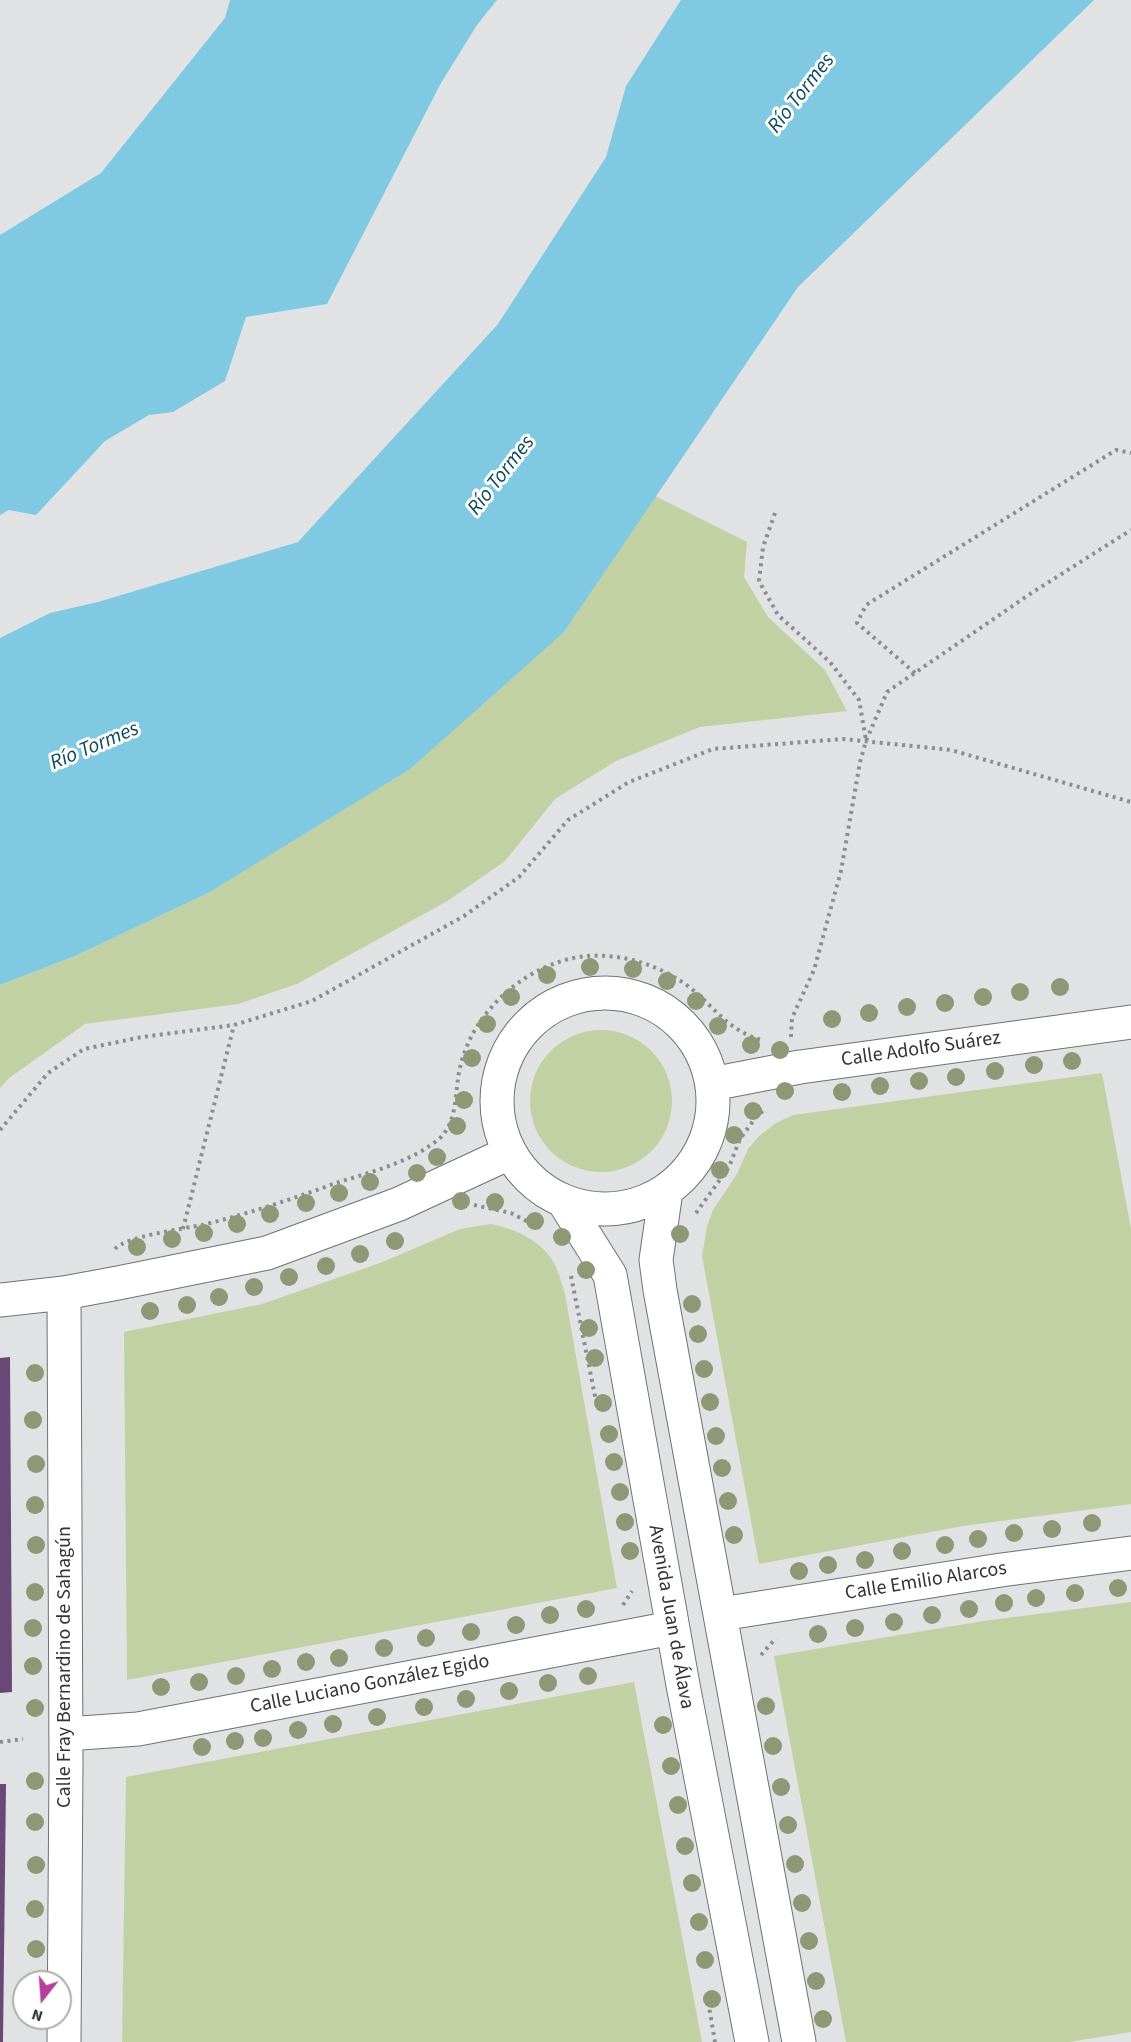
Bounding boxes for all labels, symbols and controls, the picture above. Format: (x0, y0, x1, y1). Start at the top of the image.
water label: Río Tormes (763, 49, 841, 139)
water label: Río Tormes (463, 431, 541, 521)
water label: Río Tormes (47, 717, 143, 777)
street label: Calle Adolfo Suárez (840, 1027, 1002, 1073)
street label: Avenida Juan de Álava (642, 1523, 698, 1711)
street label: Calle Fray Bernardino de Sahagún (54, 1526, 78, 1808)
street label: Calle Emilio Alarcos (844, 1557, 1008, 1607)
street label: Calle Luciano González Egido (248, 1650, 492, 1720)
north arrow (12, 1970, 72, 2030)
text: N (29, 2003, 46, 2027)

